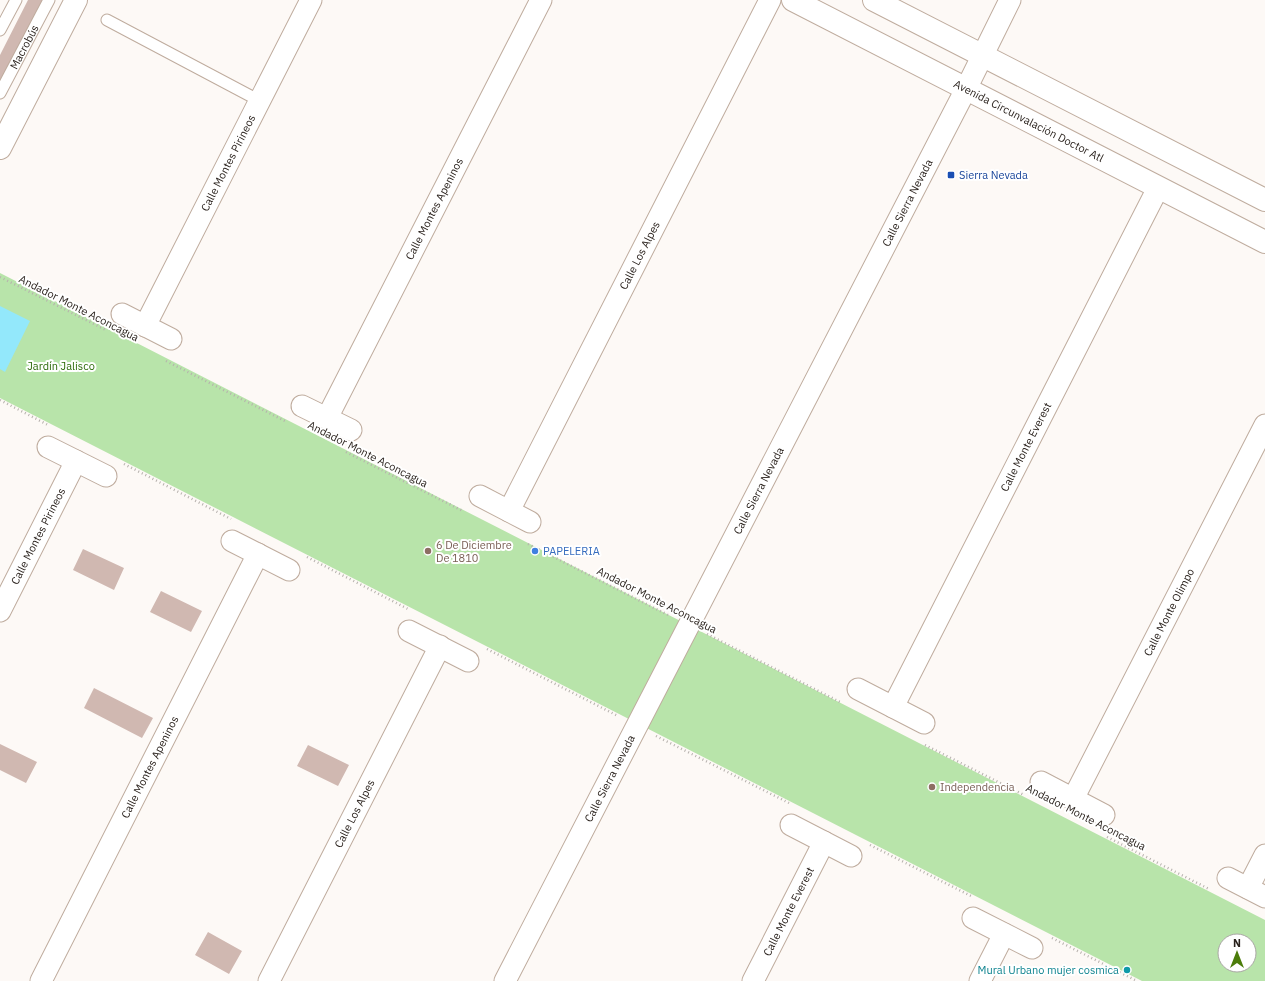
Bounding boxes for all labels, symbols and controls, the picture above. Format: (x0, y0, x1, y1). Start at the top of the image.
street label: Macrobús (7, 22, 42, 72)
street label: Avenida Circunvalación Doctor Atl (951, 77, 1106, 165)
street label: Calle Montes Pirineos (198, 112, 258, 214)
street label: Calle Montes Apeninos (402, 155, 466, 262)
street label: Calle Sierra Nevada (879, 157, 936, 249)
place label: Sierra Nevada (959, 168, 1028, 182)
marker: Sierra Nevada (946, 170, 956, 180)
street label: Calle Los Alpes (616, 219, 663, 292)
street label: Andador Monte Aconcagua (17, 272, 141, 344)
park label: Jardín Jalisco (27, 359, 95, 373)
street label: Calle Monte Everest (997, 400, 1054, 494)
street label: Andador Monte Aconcagua (306, 418, 430, 490)
street label: Calle Sierra Nevada (730, 445, 787, 537)
street label: Calle Montes Pirineos (8, 485, 68, 587)
place label: 6 De Diciembre De 1810 (436, 538, 512, 565)
place label: PAPELERIA (543, 544, 600, 558)
marker: 6 De Diciembre De 1810 (423, 546, 433, 556)
marker: PAPELERIA (530, 546, 540, 556)
street label: Andador Monte Aconcagua (595, 564, 719, 636)
street label: Calle Monte Olimpo (1141, 566, 1197, 658)
street label: Calle Montes Apeninos (118, 714, 182, 820)
street label: Calle Sierra Nevada (581, 732, 638, 824)
street label: Calle Los Alpes (331, 777, 378, 850)
place label: Independencia (940, 780, 1015, 794)
street label: Andador Monte Aconcagua (1024, 781, 1148, 853)
marker: Independencia (927, 782, 937, 792)
street label: Calle Monte Everest (760, 865, 817, 958)
north arrow (1217, 933, 1257, 973)
text: N (1233, 936, 1241, 950)
place label: Mural Urbano mujer cosmica (978, 963, 1119, 977)
marker: Mural Urbano mujer cosmica (1122, 965, 1132, 975)

